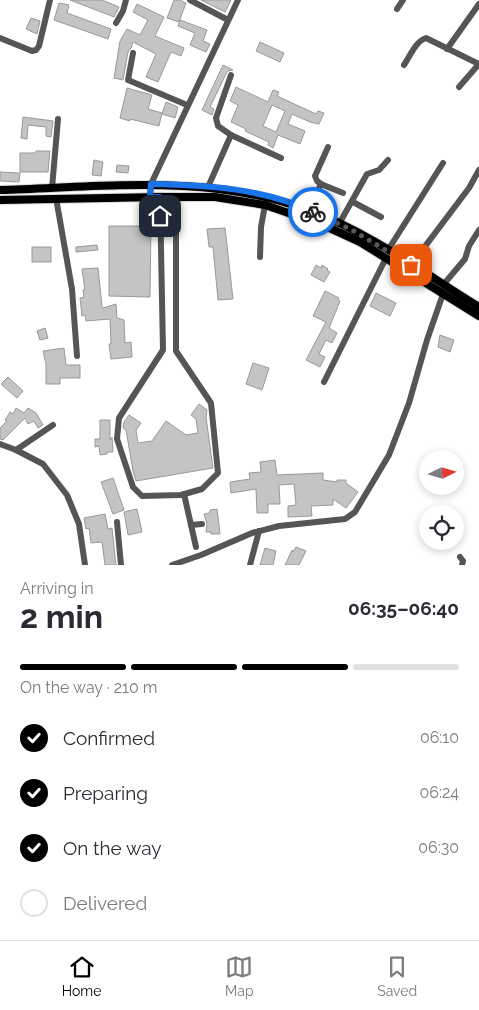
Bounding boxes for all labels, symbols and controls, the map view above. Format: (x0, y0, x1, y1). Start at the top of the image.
courier (288, 187, 338, 237)
pin (139, 195, 181, 237)
icon: bike (299, 198, 327, 226)
icon: home (146, 202, 174, 230)
pin (390, 244, 432, 286)
icon: bag (397, 251, 425, 279)
north arrow (419, 450, 464, 495)
map controls (419, 450, 464, 550)
button: locate (419, 505, 464, 550)
text: Arriving in (20, 579, 94, 598)
text: 06:35–06:40 (348, 597, 459, 619)
text: 2 min (20, 598, 103, 635)
text: On the way · 210 m (20, 678, 158, 697)
icon: check (20, 724, 48, 752)
text: Confirmed (63, 727, 155, 749)
text: 06:10 (420, 728, 459, 747)
icon: check (20, 779, 48, 807)
text: Preparing (63, 782, 148, 804)
text: 06:24 (419, 783, 459, 802)
icon: check (20, 834, 48, 862)
text: On the way (63, 837, 162, 859)
text: 06:30 (418, 838, 459, 857)
text: Delivered (63, 892, 147, 914)
tab: Home (62, 953, 101, 999)
tab: Map (225, 953, 254, 999)
tab: Saved (377, 953, 417, 999)

